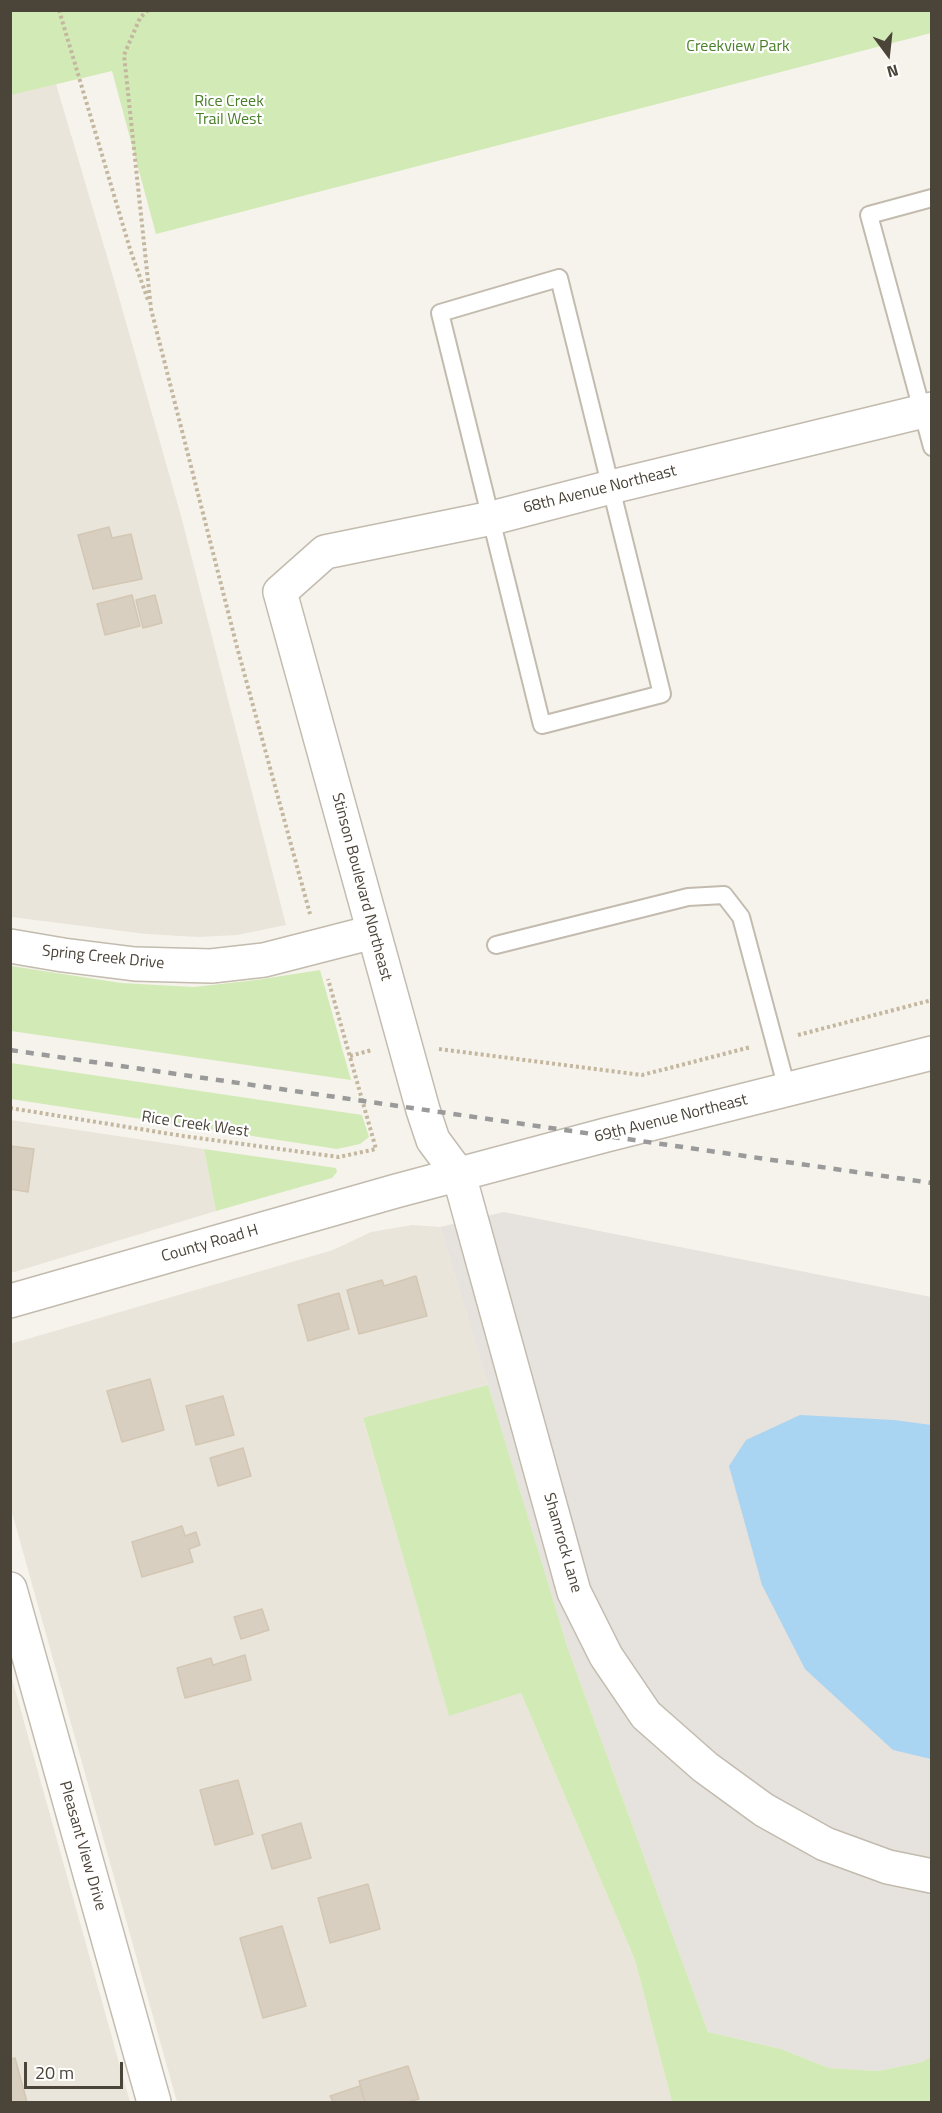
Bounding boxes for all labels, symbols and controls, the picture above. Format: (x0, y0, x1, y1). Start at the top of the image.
north arrow (858, 24, 918, 84)
park label: Creekview Park (686, 37, 790, 57)
text: N (884, 58, 901, 84)
park label: Rice Creek Trail West (194, 92, 264, 130)
street label: 68th Avenue Northeast (521, 462, 679, 518)
street label: Stinson Boulevard Northeast (327, 791, 395, 983)
street label: Spring Creek Drive (41, 942, 165, 974)
street label: 69th Avenue Northeast (592, 1091, 750, 1147)
street label: Rice Creek West (140, 1108, 250, 1142)
street label: County Road H (159, 1221, 261, 1267)
street label: Shamrock Lane (539, 1491, 585, 1595)
street label: Pleasant View Drive (54, 1779, 110, 1913)
scale bar (27, 2050, 126, 2088)
text: 20 m (35, 2059, 74, 2086)

